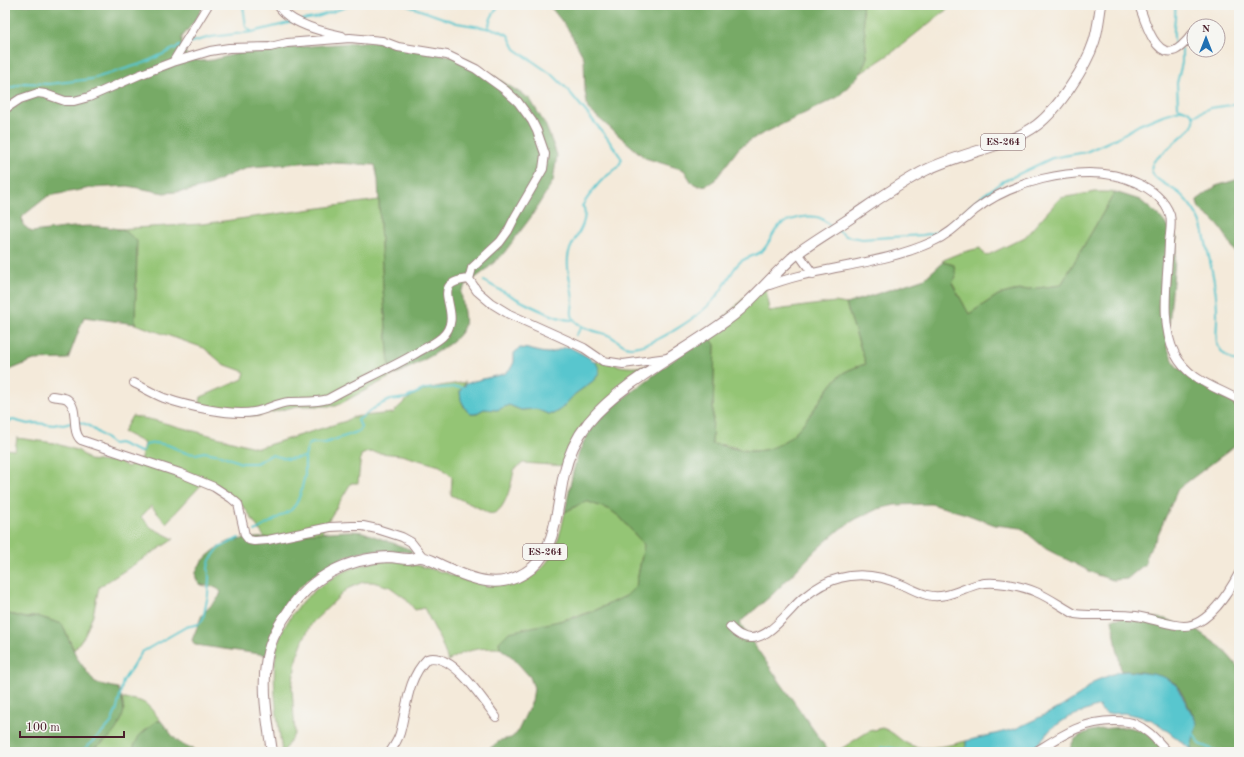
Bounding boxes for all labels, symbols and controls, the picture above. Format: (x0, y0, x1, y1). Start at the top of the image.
north arrow (1186, 18, 1226, 58)
text: N (1202, 24, 1211, 35)
road number: ES-264 (981, 134, 1025, 150)
road number: ES-264 (523, 544, 567, 560)
scale bar (20, 713, 124, 739)
text: 100 m (26, 722, 60, 734)

